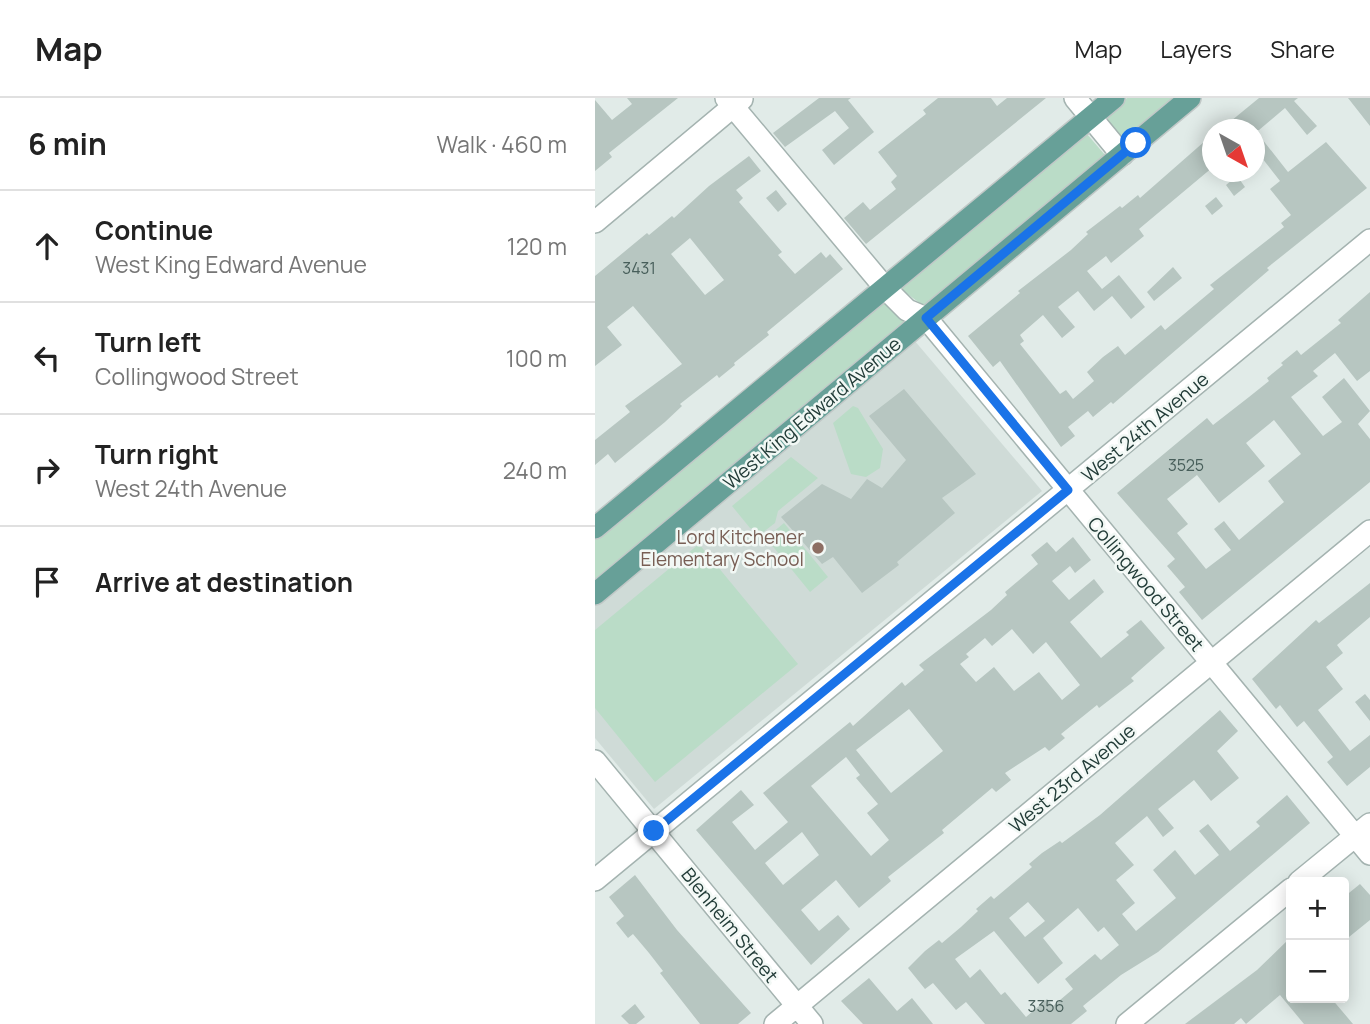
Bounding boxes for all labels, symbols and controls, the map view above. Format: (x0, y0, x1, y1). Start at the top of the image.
text: Map (35, 26, 103, 71)
text: Map (1075, 32, 1122, 65)
text: Layers (1160, 32, 1232, 65)
text: Share (1270, 32, 1335, 65)
north arrow (1202, 119, 1265, 182)
text: 6 min (28, 123, 107, 164)
route start (1120, 127, 1151, 158)
text: Walk · 460 m (437, 128, 567, 160)
text: Continue (95, 212, 213, 248)
icon: ahead (28, 227, 66, 265)
text: 120 m (507, 230, 567, 262)
text: West King Edward Avenue (95, 248, 367, 280)
house number: 3431 (622, 257, 656, 279)
text: Turn left (95, 324, 202, 360)
street label: West King Edward Avenue (718, 331, 906, 495)
icon: left (28, 339, 66, 377)
text: 100 m (506, 342, 567, 374)
text: Collingwood Street (95, 360, 299, 392)
street label: West 24th Avenue (1076, 366, 1214, 488)
text: Turn right (95, 436, 219, 472)
icon: right (28, 451, 66, 489)
text: 240 m (503, 454, 567, 486)
house number: 3525 (1168, 454, 1204, 476)
text: West 24th Avenue (95, 472, 287, 504)
street label: Collingwood Street (1082, 511, 1210, 657)
place label: Lord Kitchener Elementary School (641, 524, 804, 572)
marker: Lord Kitchener Elementary School (810, 540, 826, 556)
icon: arrive (28, 563, 66, 601)
text: Arrive at destination (95, 564, 353, 600)
street label: West 23rd Avenue (1003, 718, 1141, 838)
route end (638, 815, 669, 846)
street label: Blenheim Street (676, 862, 784, 988)
map controls (1286, 877, 1349, 1003)
button: + (1286, 877, 1349, 940)
button: − (1286, 940, 1349, 1003)
house number: 3356 (1028, 995, 1064, 1017)

